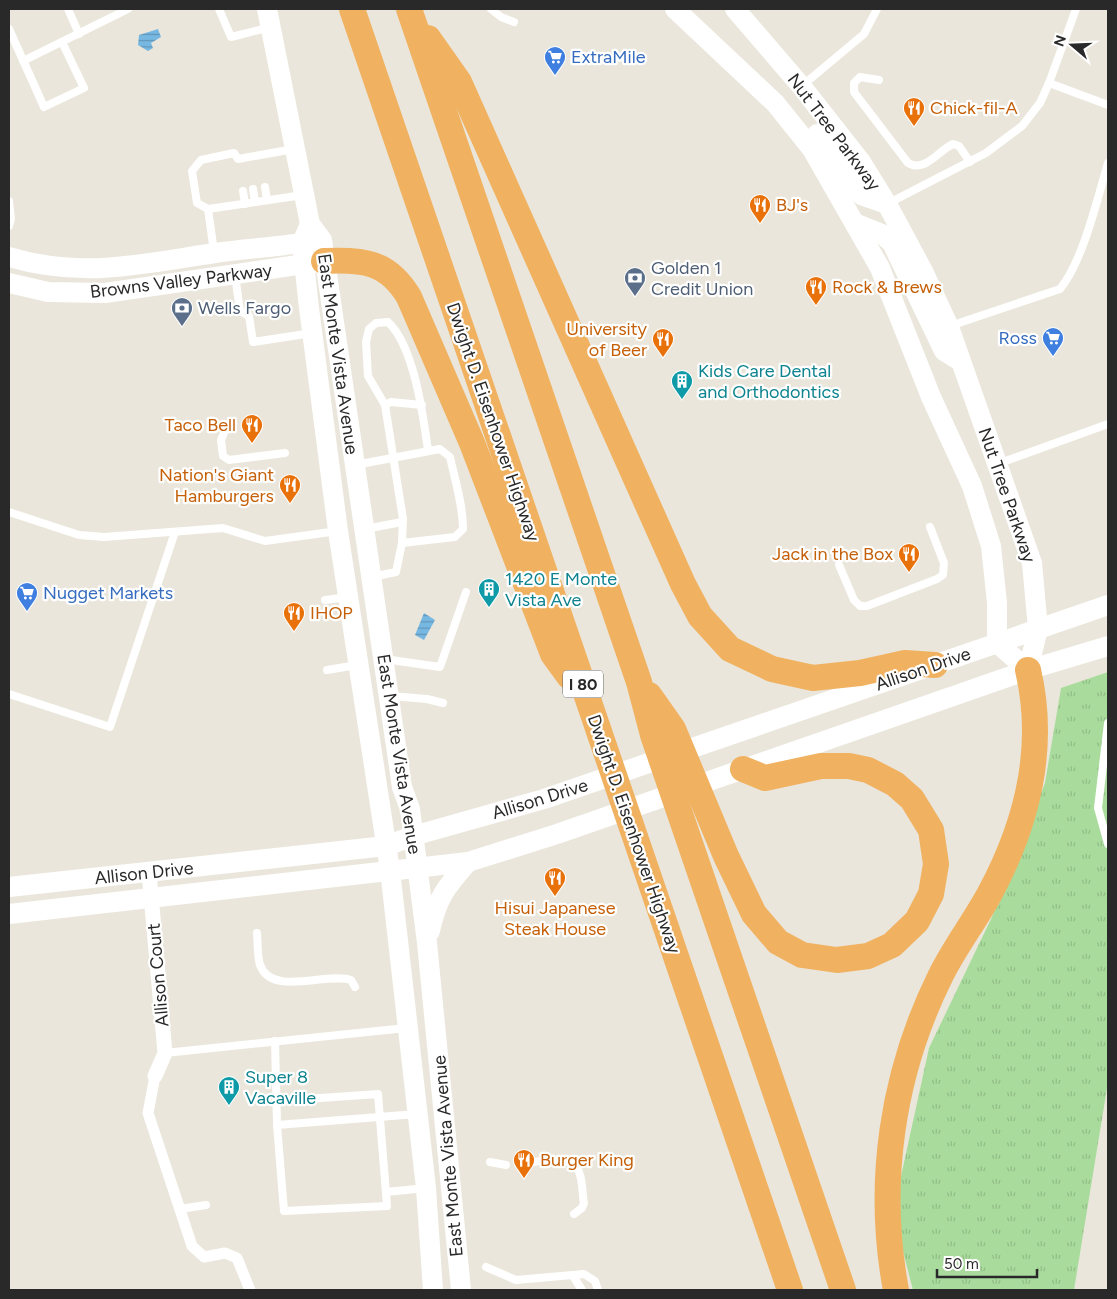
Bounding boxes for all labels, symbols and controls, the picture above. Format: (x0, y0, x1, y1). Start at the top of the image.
north arrow (1047, 20, 1097, 70)
text: N (1050, 33, 1070, 49)
supermarket icon: ExtraMile (543, 45, 567, 76)
place label: ExtraMile (571, 46, 646, 68)
street label: Nut Tree Parkway (783, 69, 886, 195)
restaurant icon: Chick-fil-A (902, 96, 926, 127)
place label: Chick-fil-A (930, 97, 1018, 119)
restaurant icon: BJ's (748, 193, 772, 224)
place label: BJ's (776, 194, 808, 216)
street label: East Monte Vista Avenue (313, 252, 363, 456)
place label: Golden 1 Credit Union (651, 257, 753, 300)
street label: Browns Valley Parkway (89, 259, 274, 303)
bank icon: Golden 1 Credit Union (623, 266, 647, 297)
restaurant icon: Rock & Brews (804, 275, 828, 306)
place label: Rock & Brews (832, 276, 942, 298)
bank icon: Wells Fargo (170, 296, 194, 327)
place label: Wells Fargo (198, 297, 291, 319)
street label: Dwight D. Eisenhower Highway (442, 300, 544, 545)
place label: University of Beer (566, 318, 648, 361)
supermarket icon: Ross (1041, 326, 1065, 357)
restaurant icon: University of Beer (651, 327, 675, 358)
place label: Ross (999, 327, 1037, 349)
place label: Kids Care Dental and Orthodontics (698, 360, 840, 403)
building icon: Kids Care Dental and Orthodontics (670, 369, 694, 400)
restaurant icon: Taco Bell (240, 413, 264, 444)
place label: Taco Bell (165, 414, 236, 436)
street label: Nut Tree Parkway (974, 425, 1041, 566)
place label: Nation's Giant Hamburgers (159, 464, 274, 507)
restaurant icon: Nation's Giant Hamburgers (278, 473, 302, 504)
restaurant icon: Jack in the Box (897, 542, 921, 573)
place label: Jack in the Box (772, 543, 893, 565)
place label: 1420 E Monte Vista Ave (505, 568, 617, 611)
building icon: 1420 E Monte Vista Ave (477, 577, 501, 608)
supermarket icon: Nugget Markets (15, 581, 39, 612)
place label: Nugget Markets (43, 582, 173, 604)
restaurant icon: IHOP (282, 601, 306, 632)
place label: IHOP (310, 602, 353, 624)
street label: Allison Drive (873, 642, 974, 696)
street label: East Monte Vista Avenue (372, 652, 426, 856)
road number: I 80 (563, 671, 603, 698)
street label: Dwight D. Eisenhower Highway (583, 712, 685, 957)
street label: Allison Drive (489, 774, 591, 824)
street label: Allison Drive (94, 857, 195, 889)
restaurant icon: Hisui Japanese Steak House (543, 866, 567, 897)
place label: Hisui Japanese Steak House (494, 897, 616, 940)
street label: Allison Court (142, 922, 173, 1028)
street label: East Monte Vista Avenue (428, 1054, 468, 1258)
place label: Super 8 Vacaville (245, 1066, 316, 1109)
building icon: Super 8 Vacaville (217, 1075, 241, 1106)
restaurant icon: Burger King (512, 1148, 536, 1179)
place label: Burger King (540, 1149, 634, 1171)
scale bar (937, 1246, 1037, 1278)
text: 50 m (944, 1255, 979, 1273)

